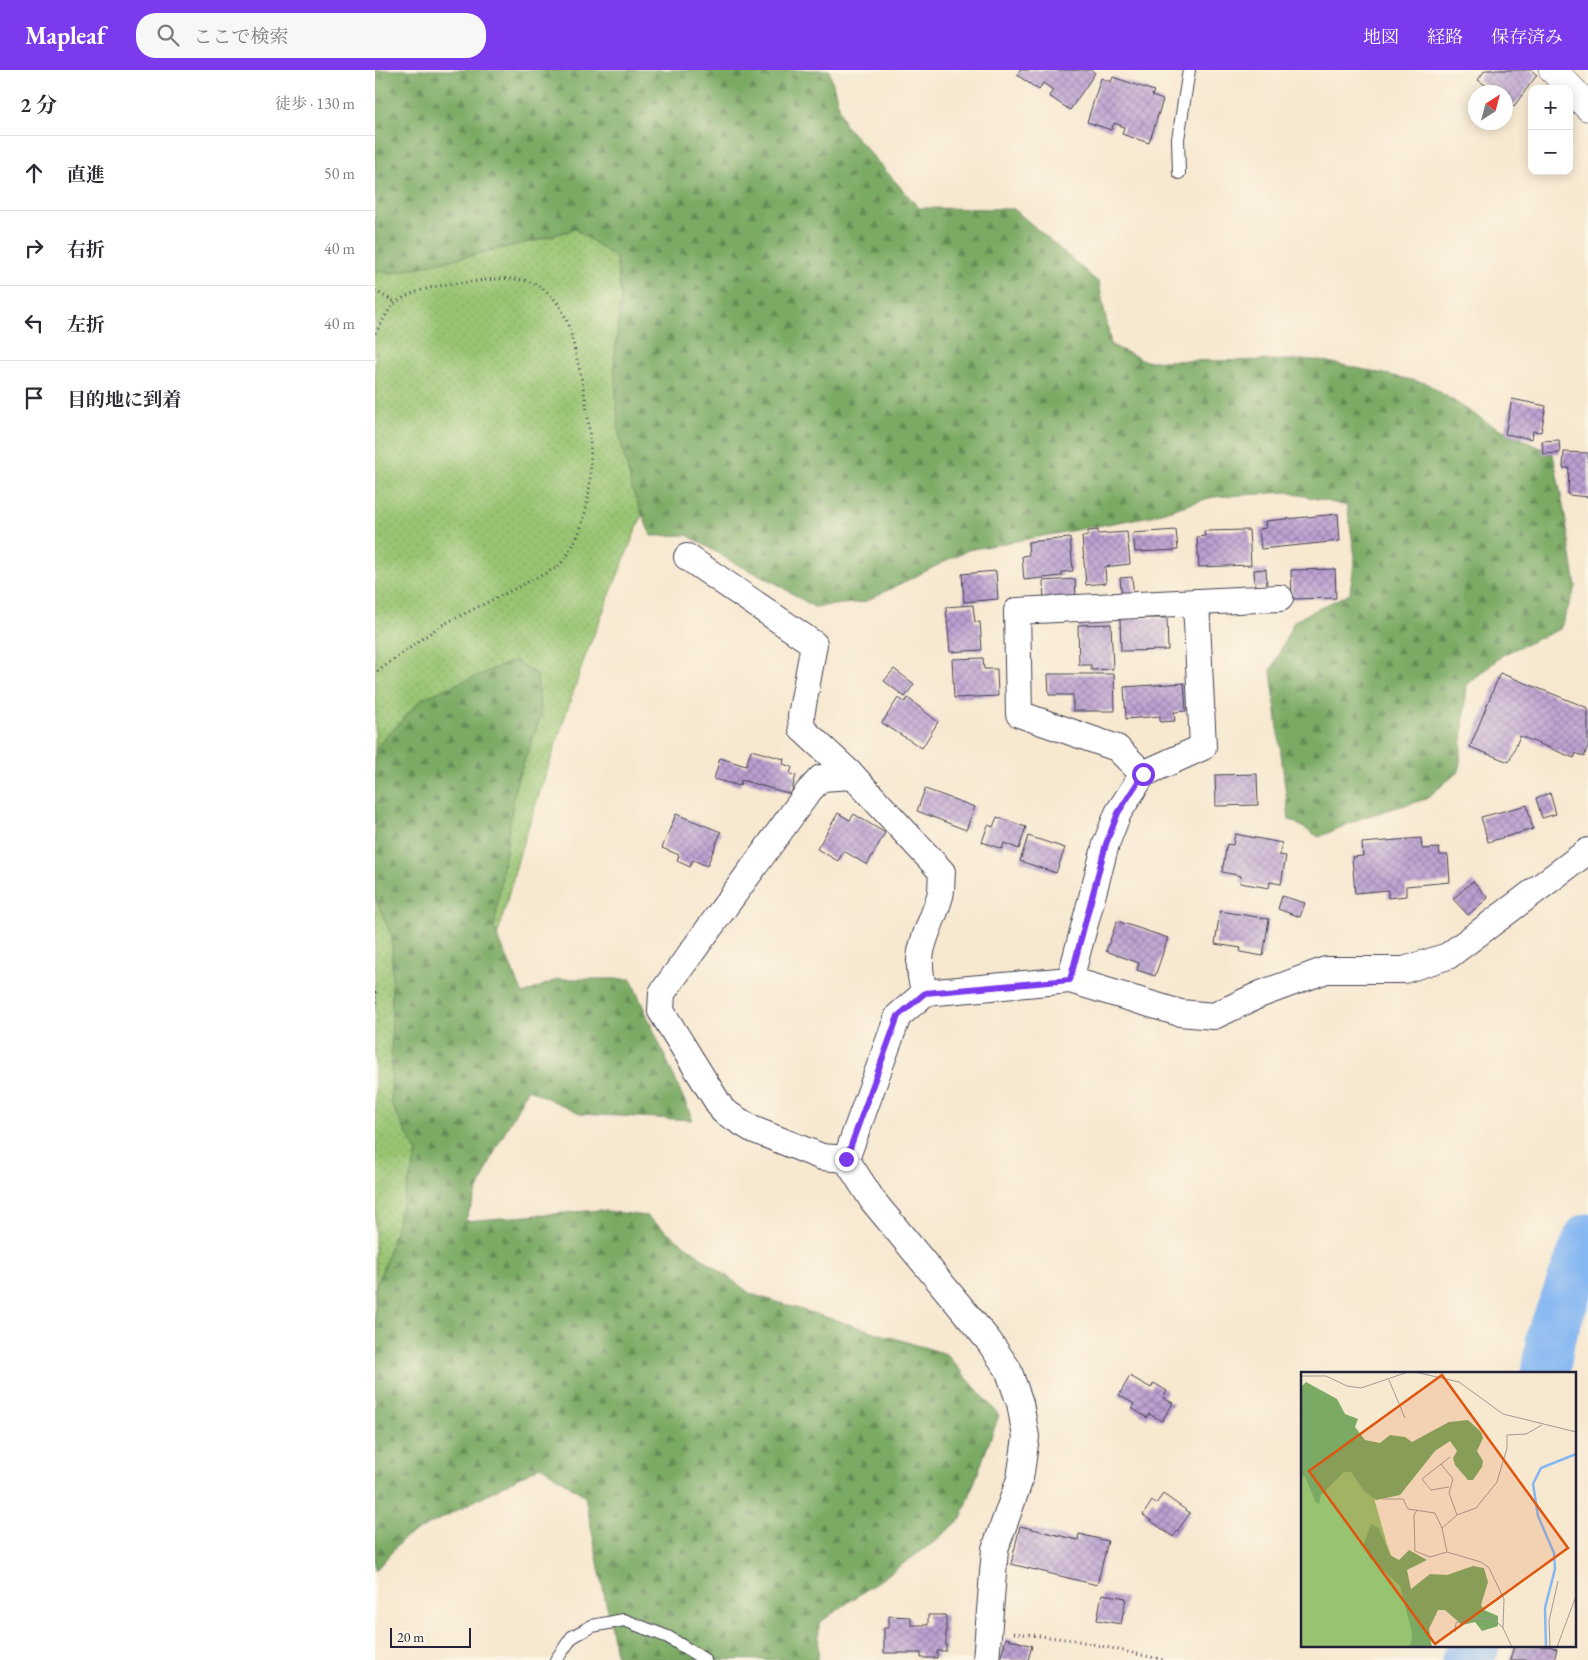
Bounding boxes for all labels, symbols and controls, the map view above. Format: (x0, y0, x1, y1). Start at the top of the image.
search box (136, 13, 486, 58)
text: Mapleaf (25, 20, 106, 51)
icon: search (154, 21, 182, 49)
text: ここで検索 (194, 24, 289, 49)
text: 地図 (1363, 25, 1399, 48)
text: 経路 (1427, 25, 1463, 48)
text: 保存済み (1491, 25, 1563, 48)
north arrow (1468, 85, 1513, 130)
map controls (1528, 85, 1573, 175)
button: + (1528, 85, 1573, 130)
text: 2 分 (20, 91, 57, 118)
text: 徒歩 · 130 m (275, 93, 355, 114)
button: − (1528, 130, 1573, 175)
icon: ahead (20, 159, 48, 187)
text: 直進 (67, 162, 105, 187)
text: 50 m (324, 163, 355, 184)
icon: right (20, 234, 48, 262)
text: 右折 (67, 237, 105, 262)
text: 40 m (324, 238, 355, 259)
icon: left (20, 309, 48, 337)
text: 左折 (67, 312, 105, 337)
text: 40 m (324, 313, 355, 334)
icon: arrive (20, 384, 48, 412)
text: 目的地に到着 (67, 387, 181, 412)
route start (1132, 763, 1155, 786)
route end (835, 1148, 858, 1171)
inset map (1301, 1372, 1575, 1648)
scale bar (390, 1625, 471, 1648)
text: 20 m (397, 1628, 424, 1646)

